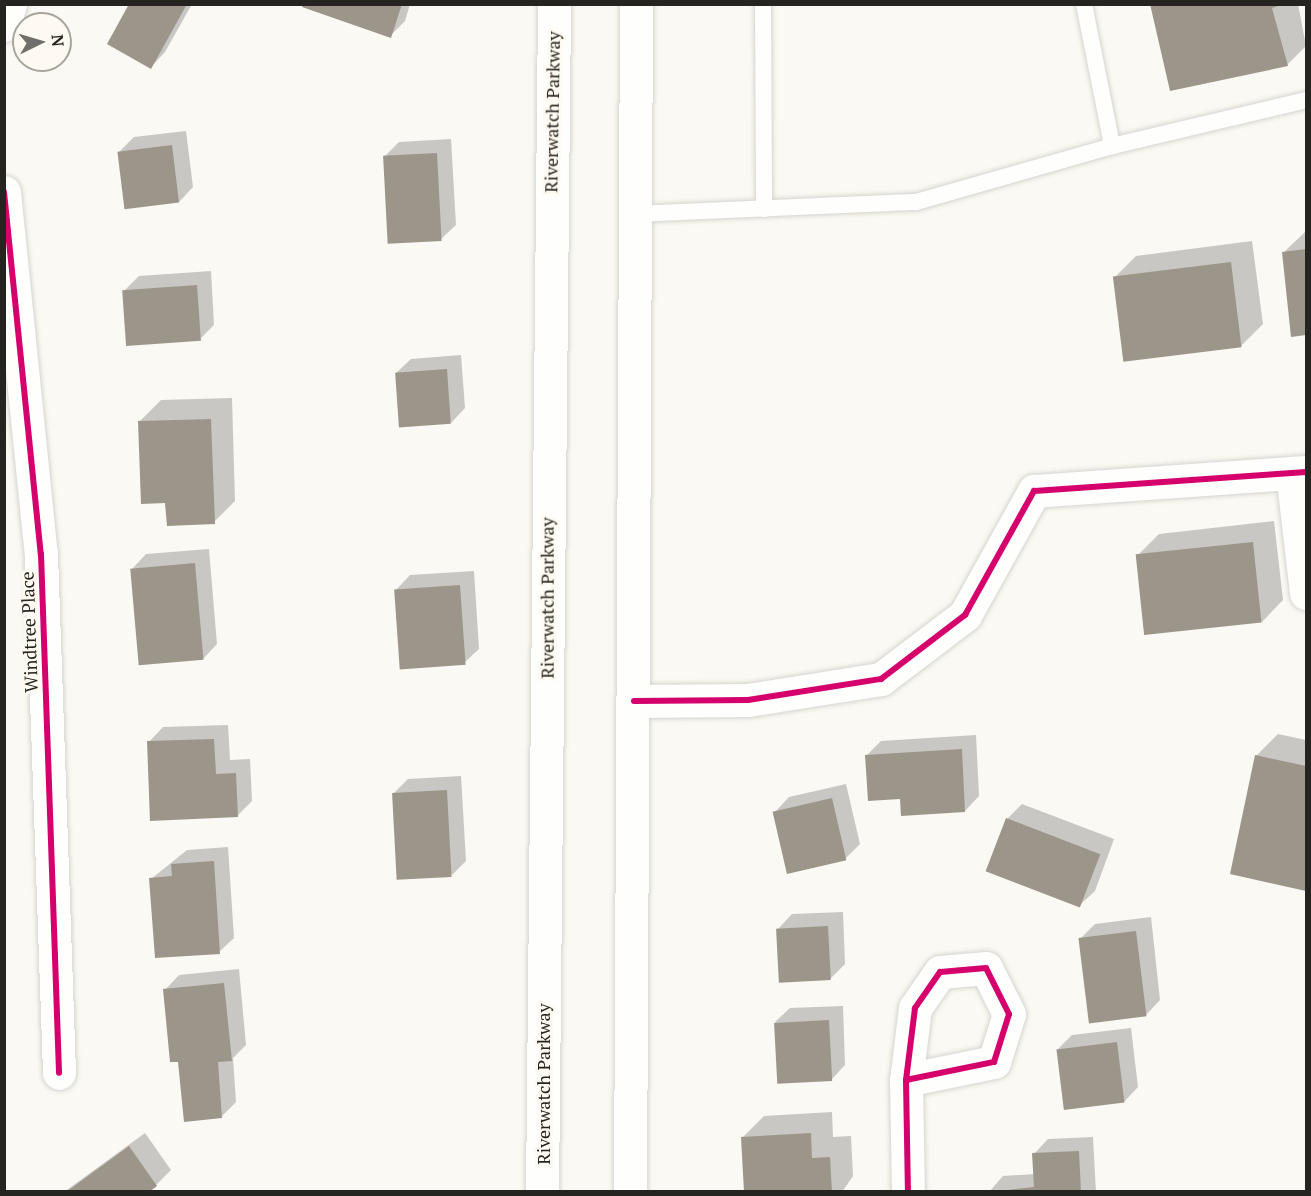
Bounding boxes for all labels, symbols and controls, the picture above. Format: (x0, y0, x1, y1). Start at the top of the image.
north arrow (12, 12, 72, 72)
street label: Riverwatch Parkway (540, 31, 564, 193)
text: N (46, 34, 69, 48)
street label: Riverwatch Parkway (536, 517, 558, 679)
street label: Windtree Place (16, 571, 42, 693)
street label: Riverwatch Parkway (532, 1003, 554, 1165)

